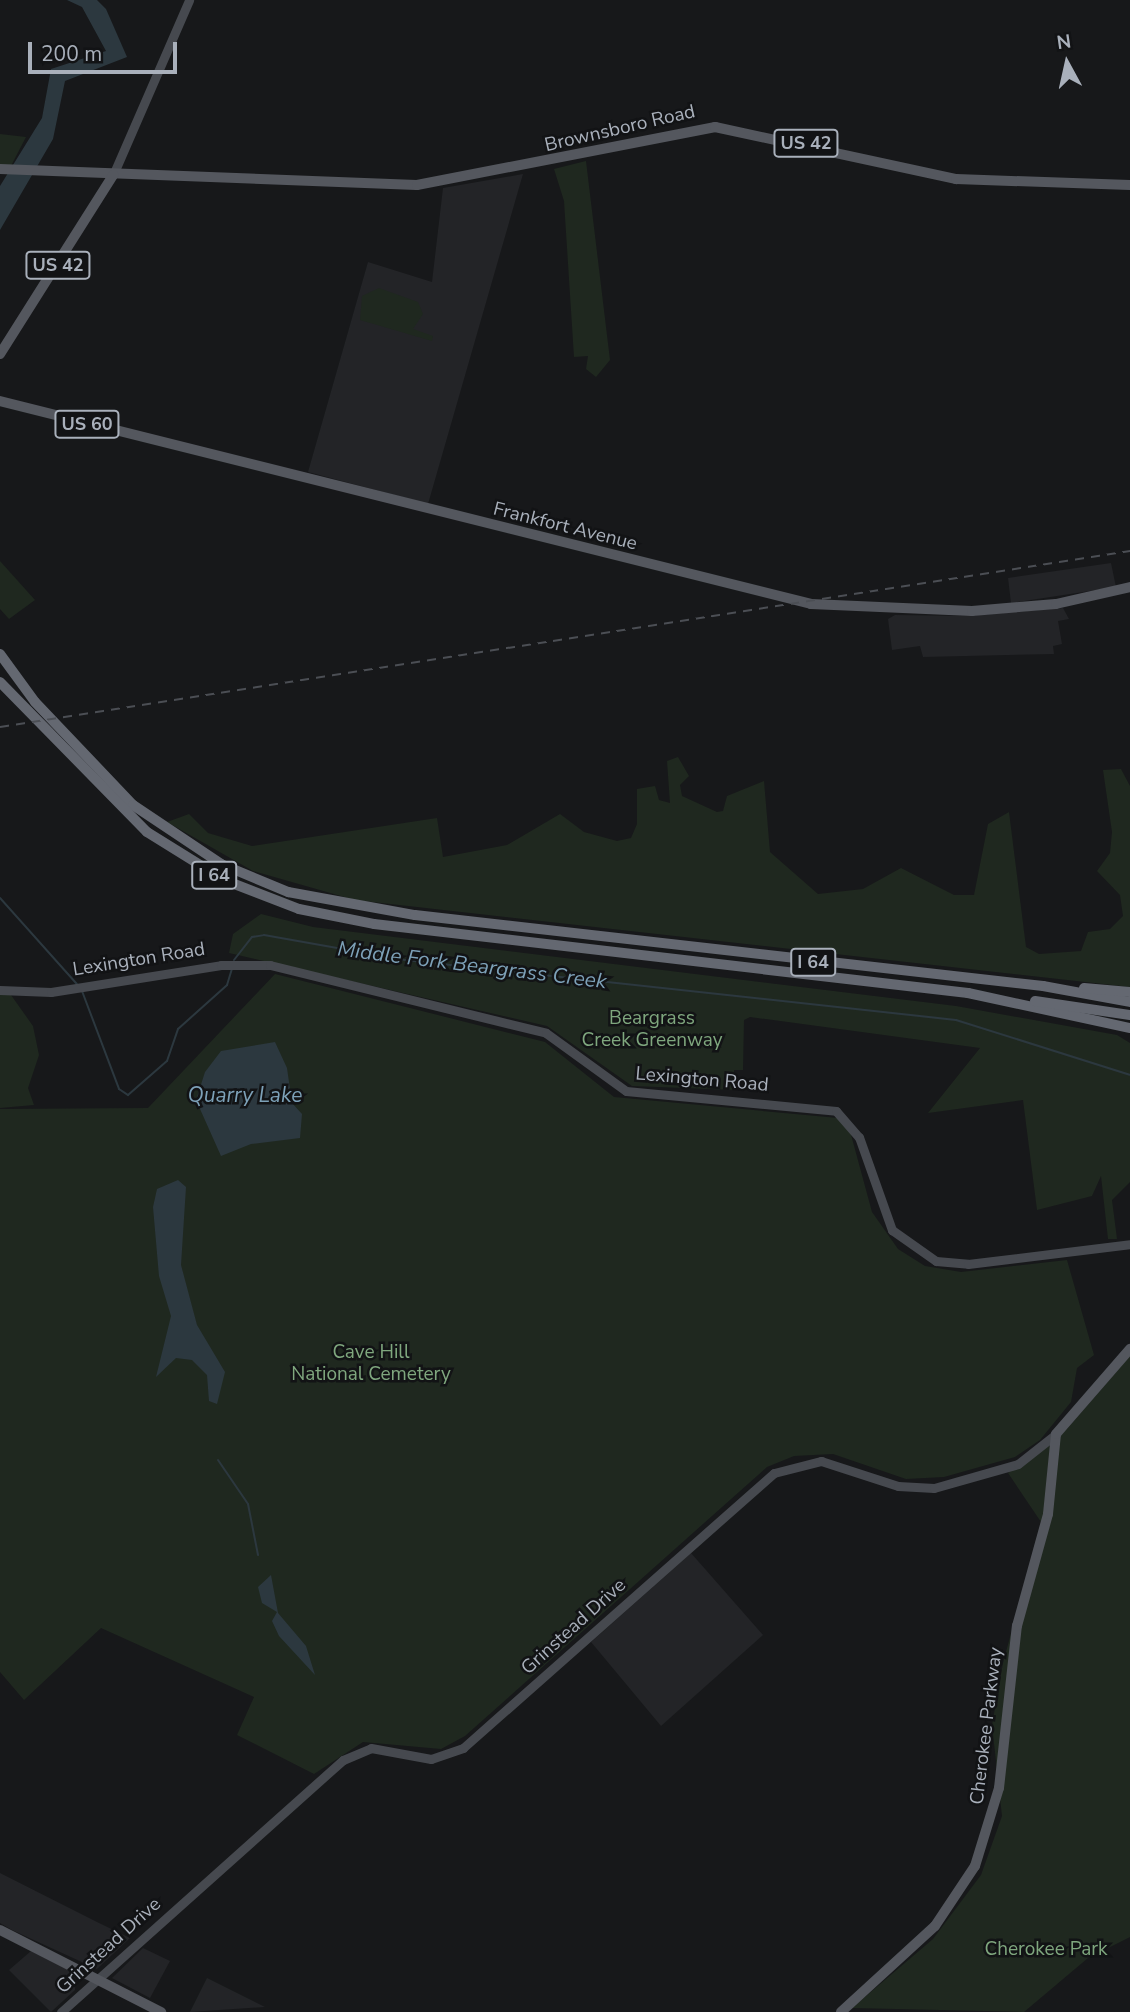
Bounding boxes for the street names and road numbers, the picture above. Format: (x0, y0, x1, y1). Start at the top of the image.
street label: Brownsboro Road (542, 101, 698, 157)
road number: US 42 (773, 128, 839, 158)
road number: US 42 (25, 250, 91, 279)
road number: US 60 (54, 410, 120, 438)
street label: Frankfort Avenue (491, 498, 639, 556)
road number: I 64 (190, 860, 238, 890)
street label: Lexington Road (71, 938, 207, 982)
road number: I 64 (788, 947, 838, 976)
street label: Lexington Road (634, 1063, 770, 1097)
street label: Grinstead Drive (517, 1574, 631, 1680)
street label: Cherokee Parkway (966, 1646, 1008, 1806)
street label: Grinstead Drive (52, 1893, 166, 1999)

